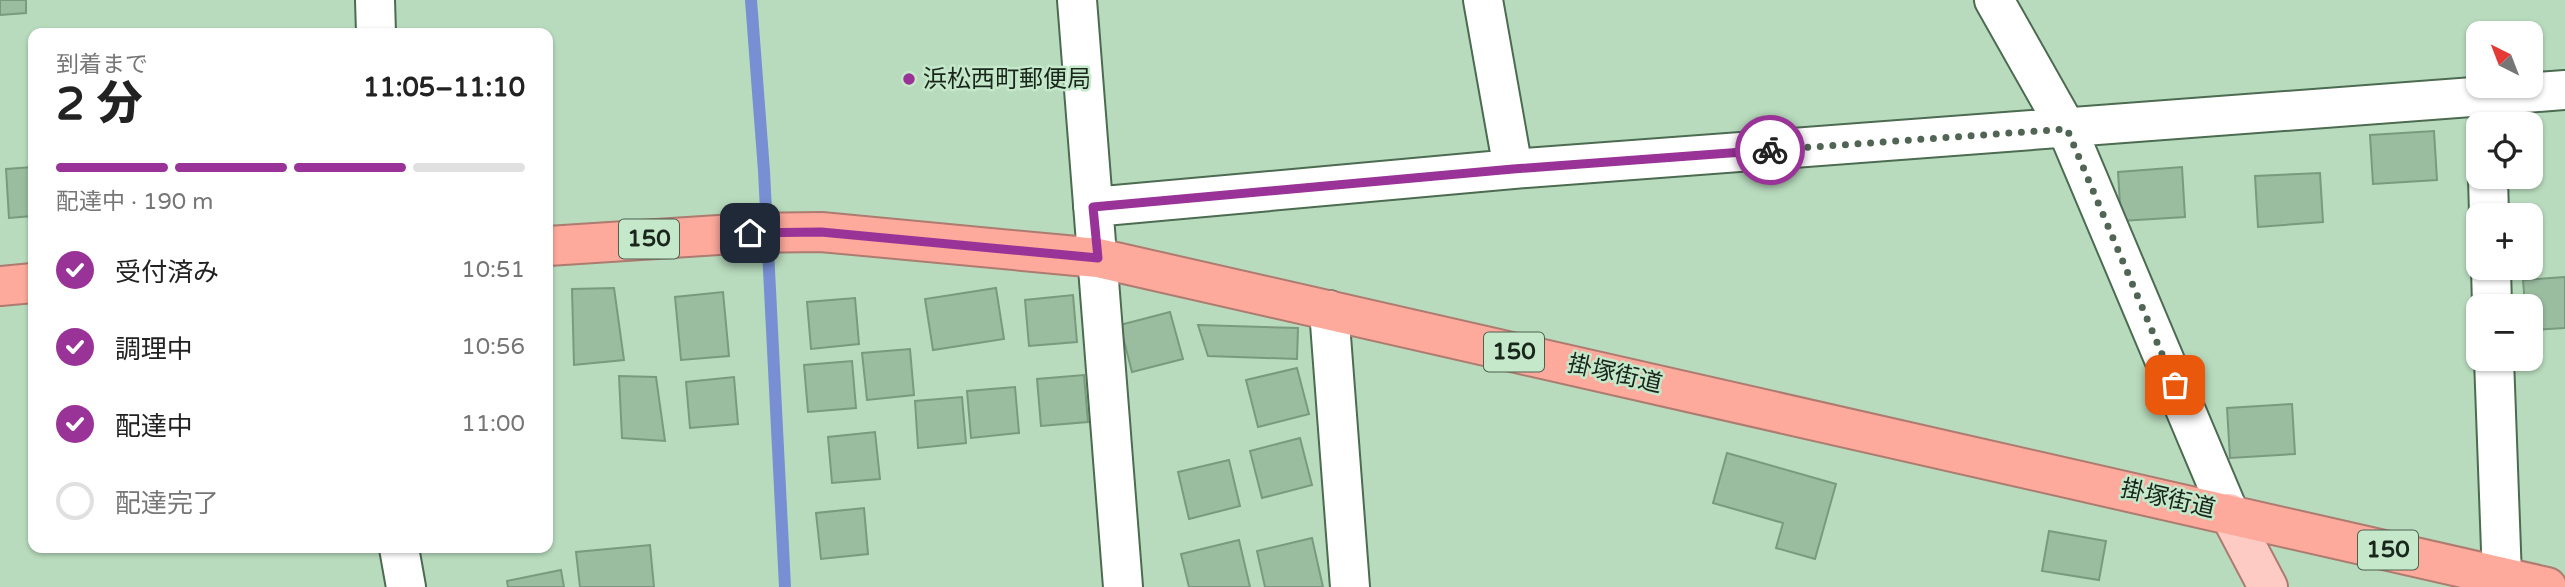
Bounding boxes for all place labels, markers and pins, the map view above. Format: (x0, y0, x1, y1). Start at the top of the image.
place label: 浜松西町郵便局 (923, 65, 1091, 94)
marker: 浜松西町郵便局 (901, 71, 917, 87)
pin (720, 203, 780, 263)
pin (2145, 355, 2205, 415)

